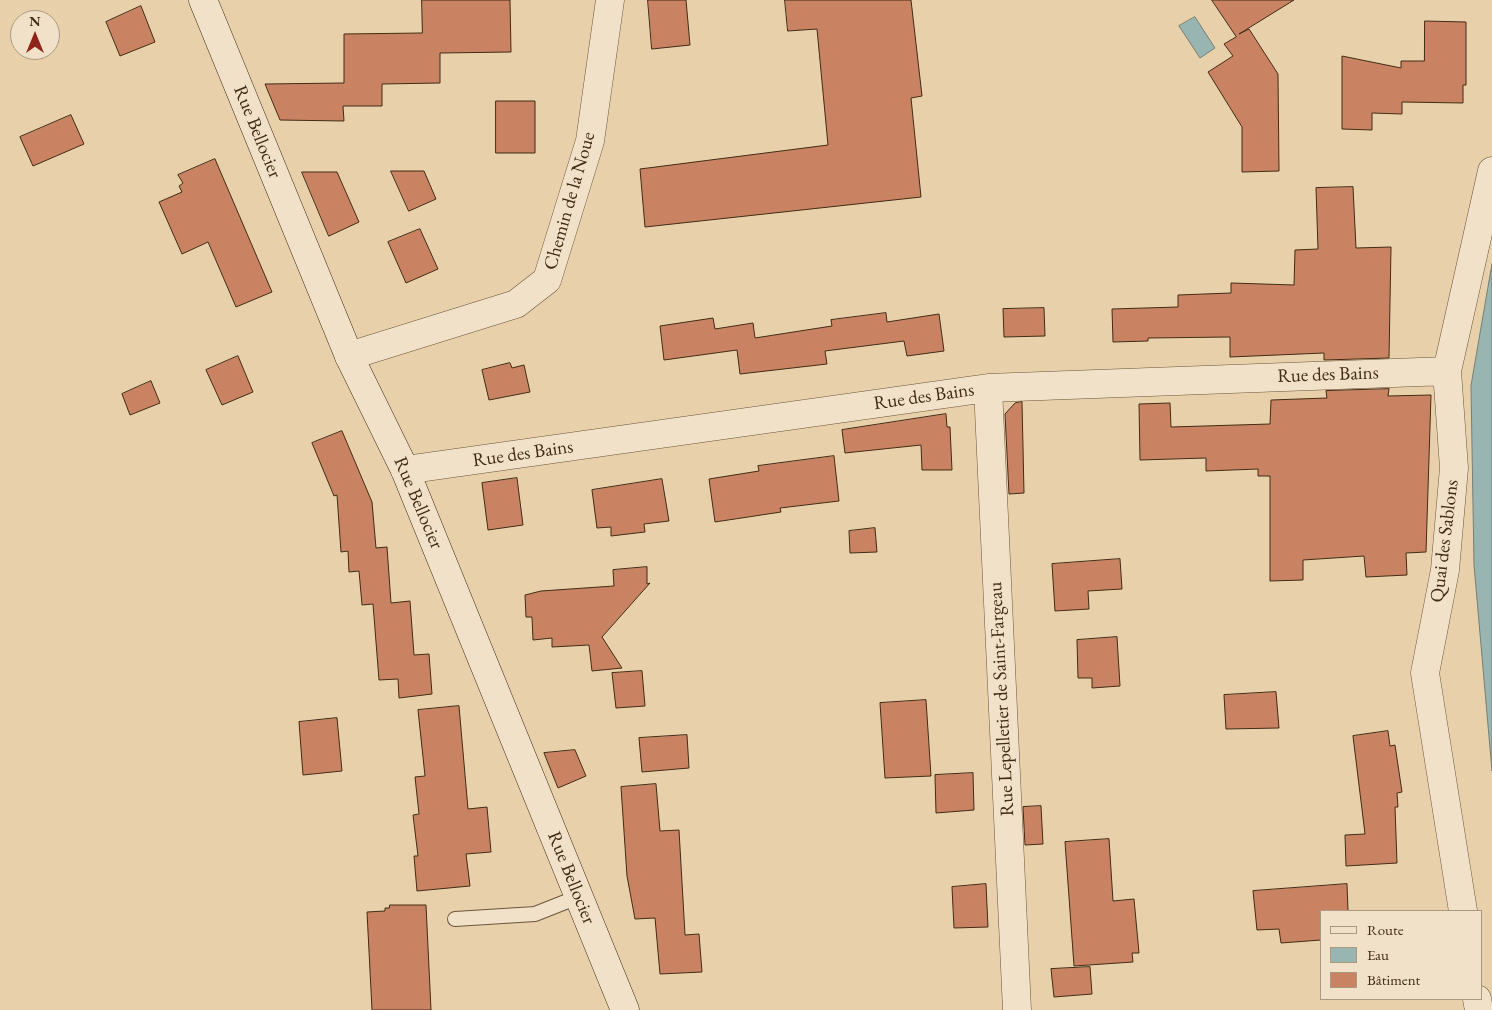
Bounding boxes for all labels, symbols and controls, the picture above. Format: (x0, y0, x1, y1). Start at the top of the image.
north arrow (10, 10, 60, 60)
text: N (29, 12, 41, 30)
street label: Rue Bellocier (228, 82, 286, 182)
street label: Chemin de la Noue (539, 129, 601, 273)
street label: Rue des Bains (1277, 362, 1379, 388)
street label: Rue des Bains (872, 379, 976, 415)
street label: Rue des Bains (471, 436, 575, 472)
street label: Rue Bellocier (388, 453, 448, 553)
street label: Quai des Sablons (1426, 478, 1464, 604)
street label: Rue Lepelletier de Saint-Fargeau (984, 581, 1020, 817)
street label: Rue Bellocier (542, 828, 600, 928)
legend (1320, 910, 1482, 1000)
text: Route (1367, 920, 1404, 939)
text: Eau (1367, 945, 1389, 964)
text: Bâtiment (1367, 970, 1420, 989)

